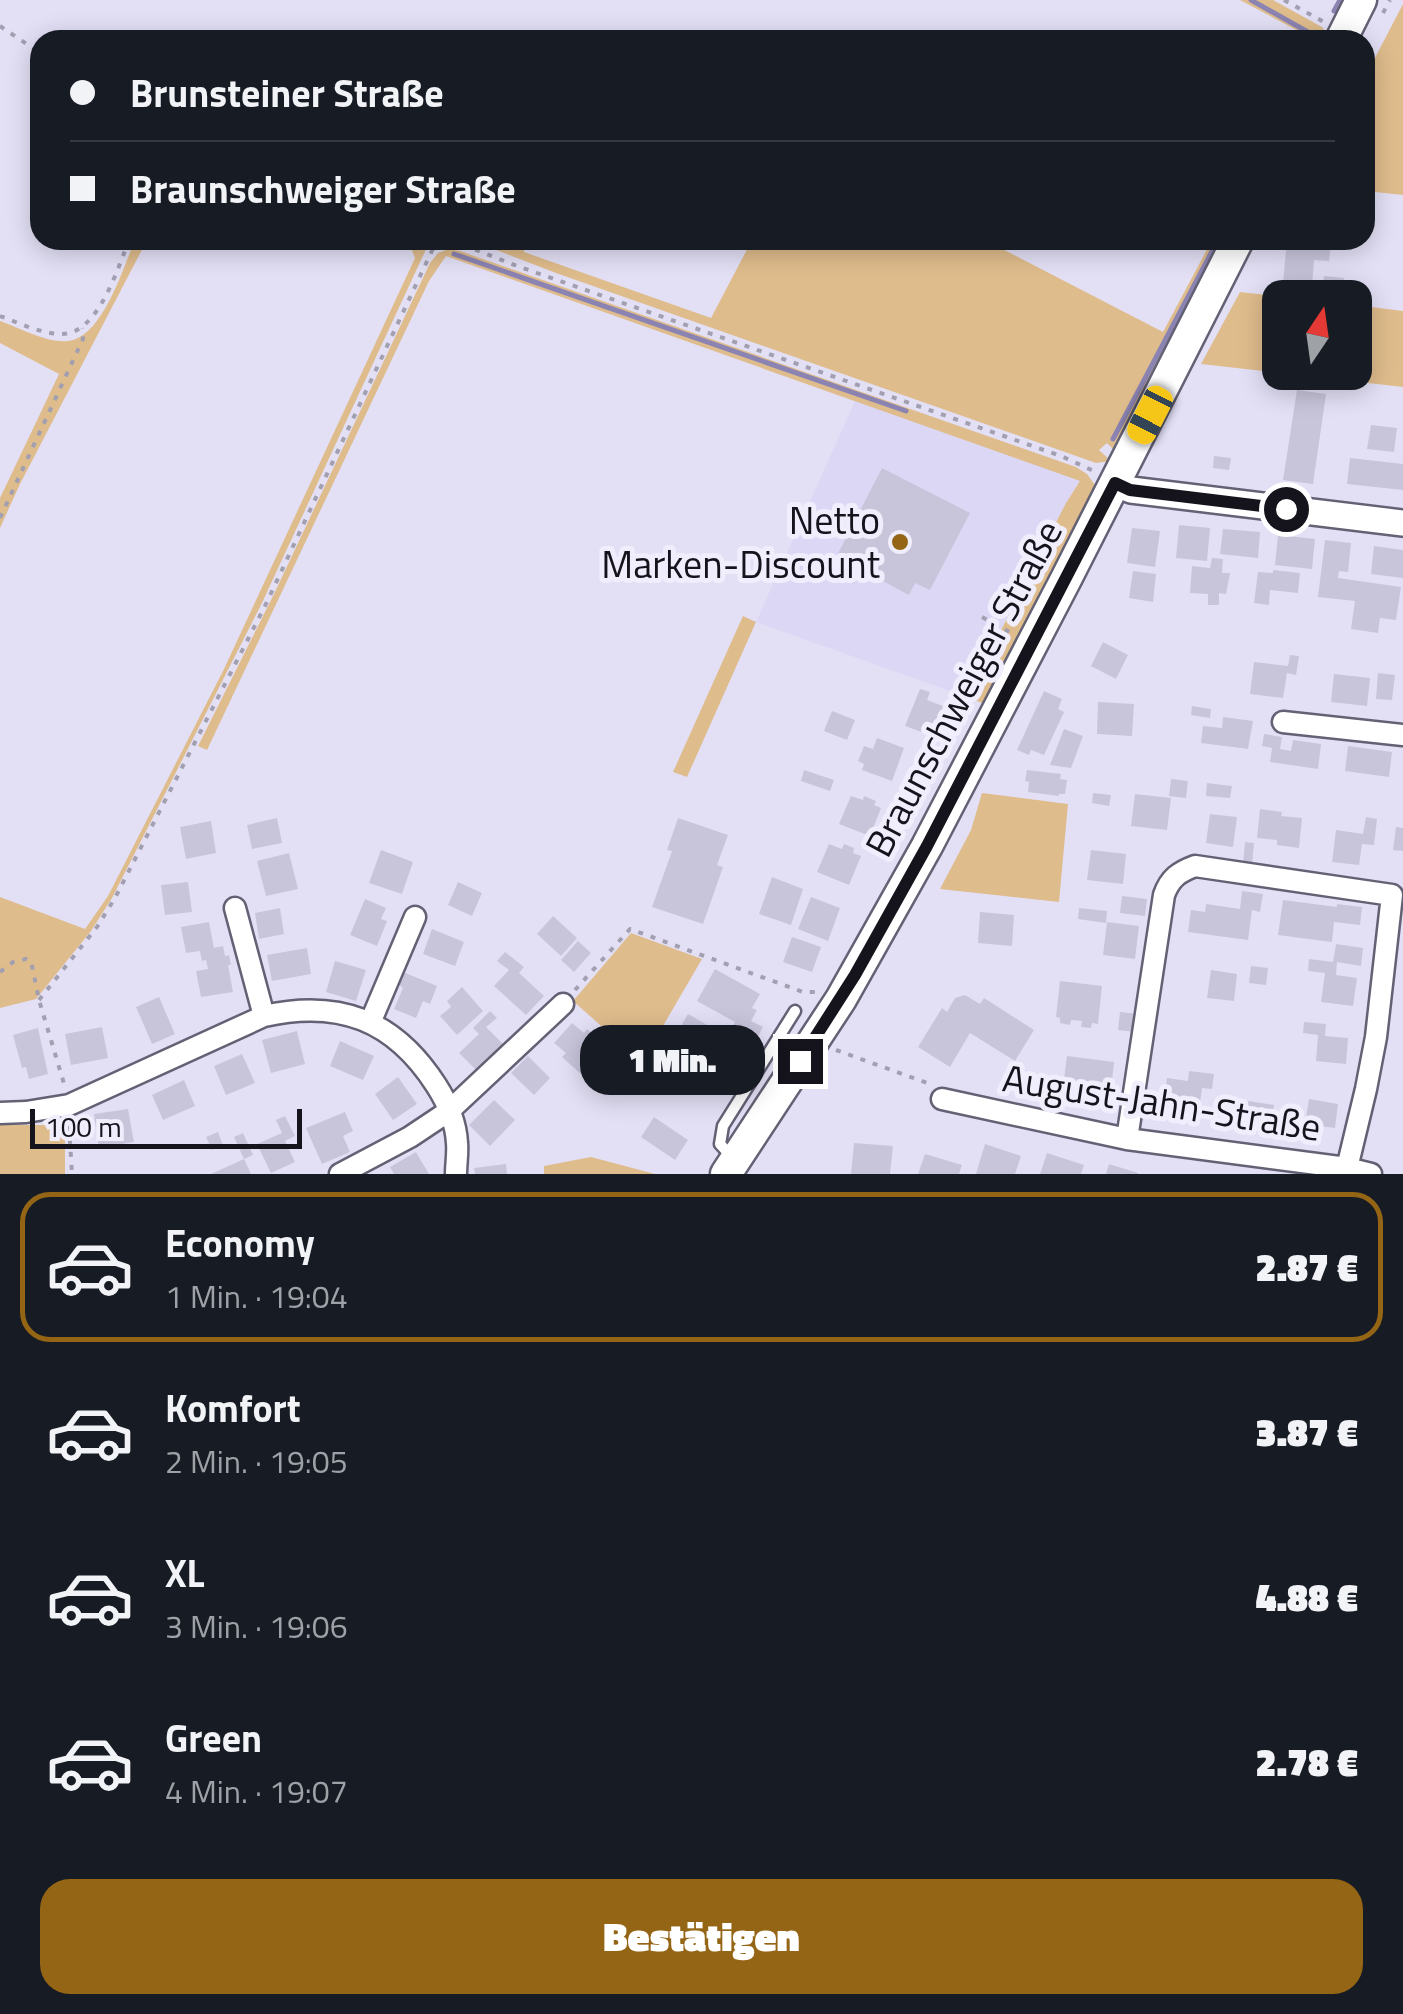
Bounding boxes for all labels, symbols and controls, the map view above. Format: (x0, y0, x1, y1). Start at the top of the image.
text: Brunsteiner Straße (130, 64, 444, 122)
text: Braunschweiger Straße (130, 160, 516, 218)
north arrow (1262, 280, 1372, 390)
map controls (1262, 280, 1372, 390)
car (1123, 381, 1177, 449)
route start (1264, 487, 1309, 532)
place label: Netto Marken-Discount (601, 491, 880, 593)
street label: Braunschweiger Straße (850, 509, 1076, 867)
marker: Netto Marken-Discount (889, 531, 911, 553)
callout: 1 Min. (580, 1026, 765, 1096)
text: 1 Min. (628, 1036, 717, 1084)
route end (778, 1039, 823, 1084)
street label: August-Jahn-Straße (999, 1048, 1325, 1156)
scale bar (30, 1104, 302, 1148)
text: 100 m (45, 1105, 122, 1148)
text: Economy (165, 1214, 315, 1272)
icon: car (45, 1222, 135, 1312)
text: 2.87 € (1256, 1238, 1358, 1296)
text: 1 Min. · 19:04 (165, 1272, 348, 1320)
text: Komfort (165, 1379, 301, 1437)
icon: car (45, 1387, 135, 1477)
text: 3.87 € (1256, 1403, 1358, 1461)
text: 2 Min. · 19:05 (165, 1437, 348, 1485)
text: XL (165, 1544, 205, 1602)
icon: car (45, 1552, 135, 1642)
text: 4.88 € (1256, 1568, 1358, 1626)
text: 3 Min. · 19:06 (165, 1602, 348, 1650)
text: Green (165, 1709, 262, 1767)
icon: car (45, 1717, 135, 1807)
text: 2.78 € (1256, 1733, 1358, 1791)
text: 4 Min. · 19:07 (165, 1767, 348, 1815)
button: Bestätigen (40, 1879, 1363, 1994)

